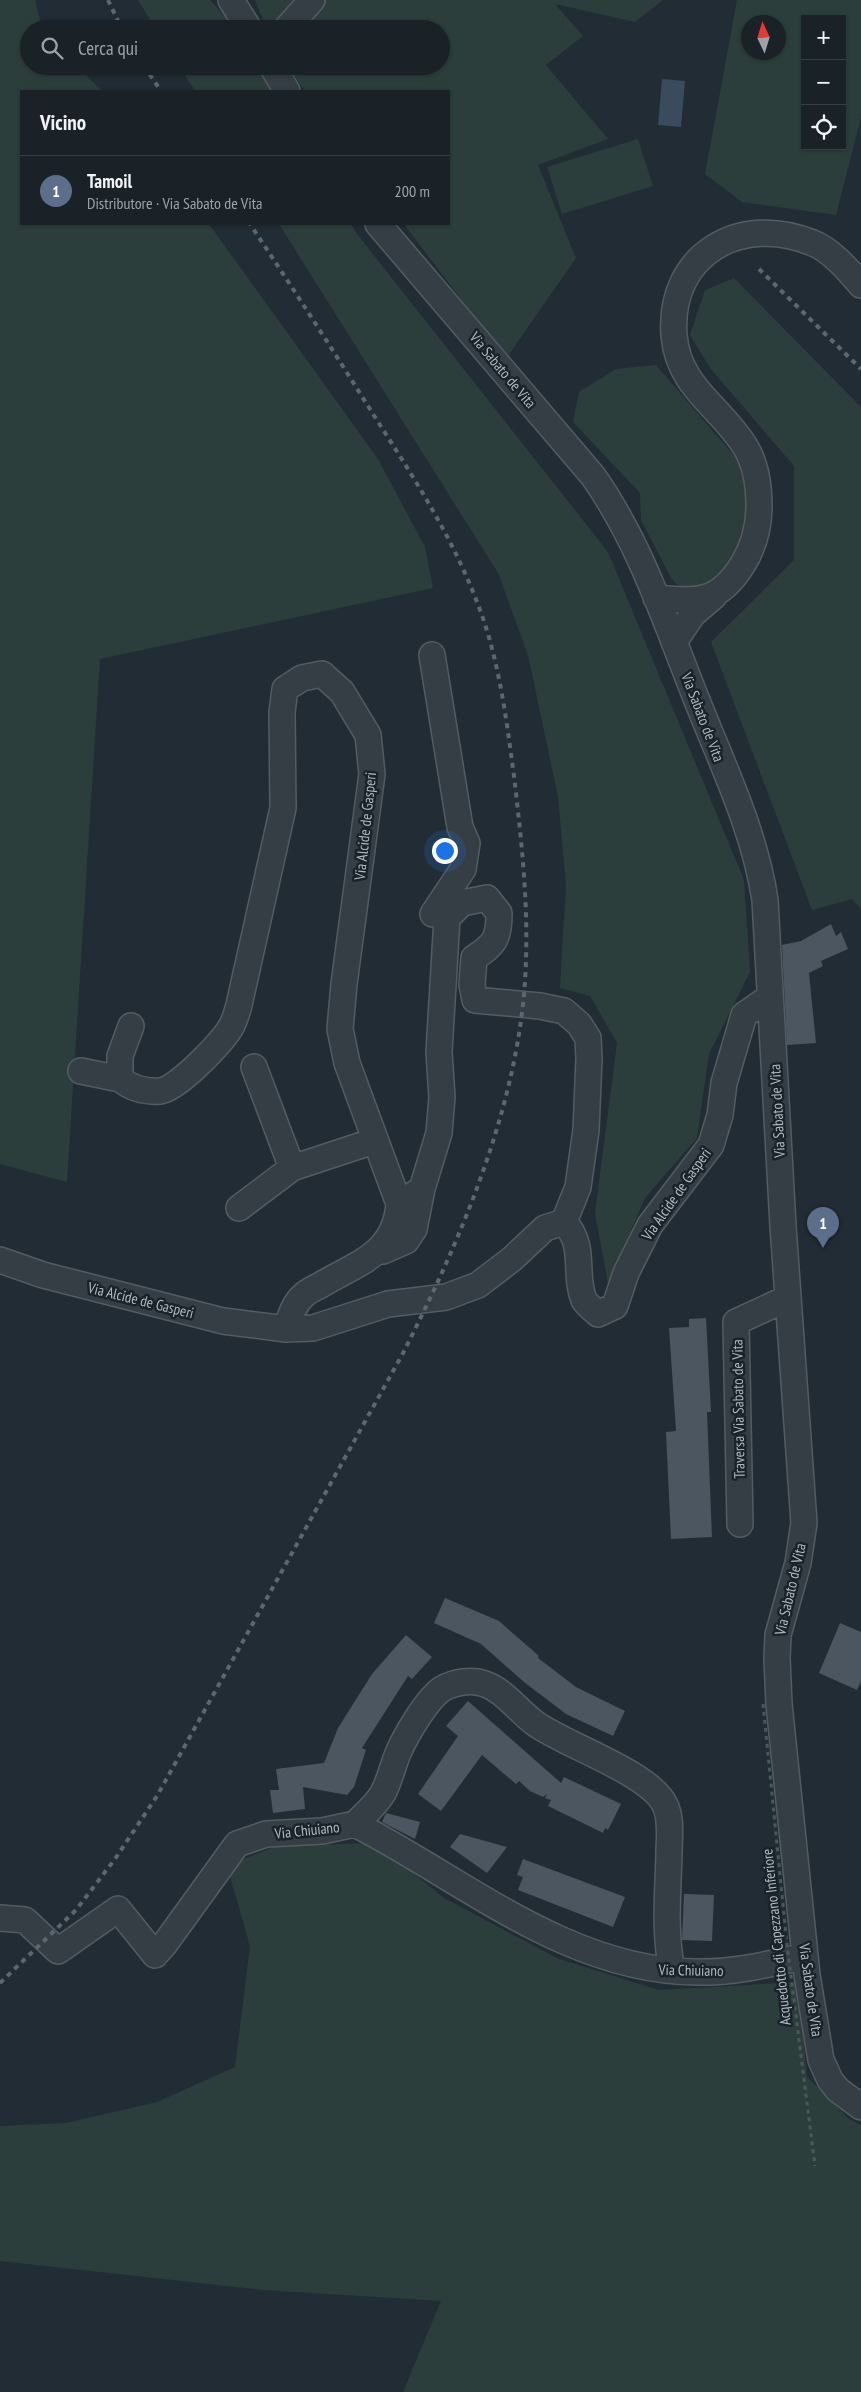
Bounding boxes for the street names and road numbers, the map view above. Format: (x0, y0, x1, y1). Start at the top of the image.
street label: Via Sabato de Vita (465, 327, 540, 412)
street label: Via Sabato de Vita (677, 669, 729, 764)
street label: Via Alcide de Gasperi (350, 771, 380, 882)
street label: Via Sabato de Vita (765, 1064, 789, 1159)
street label: Via Alcide de Gasperi (637, 1144, 715, 1245)
street label: Via Alcide de Gasperi (85, 1277, 196, 1322)
street label: Traversa Via Sabato de Vita (727, 1339, 749, 1479)
street label: Via Sabato de Vita (770, 1541, 810, 1638)
street label: Via Chiuiano (273, 1817, 340, 1843)
street label: Acquedotto di Capezzano Inferiore (757, 1848, 795, 2026)
street label: Via Sabato de Vita (795, 1941, 827, 2038)
street label: Via Chiuiano (657, 1960, 724, 1980)

